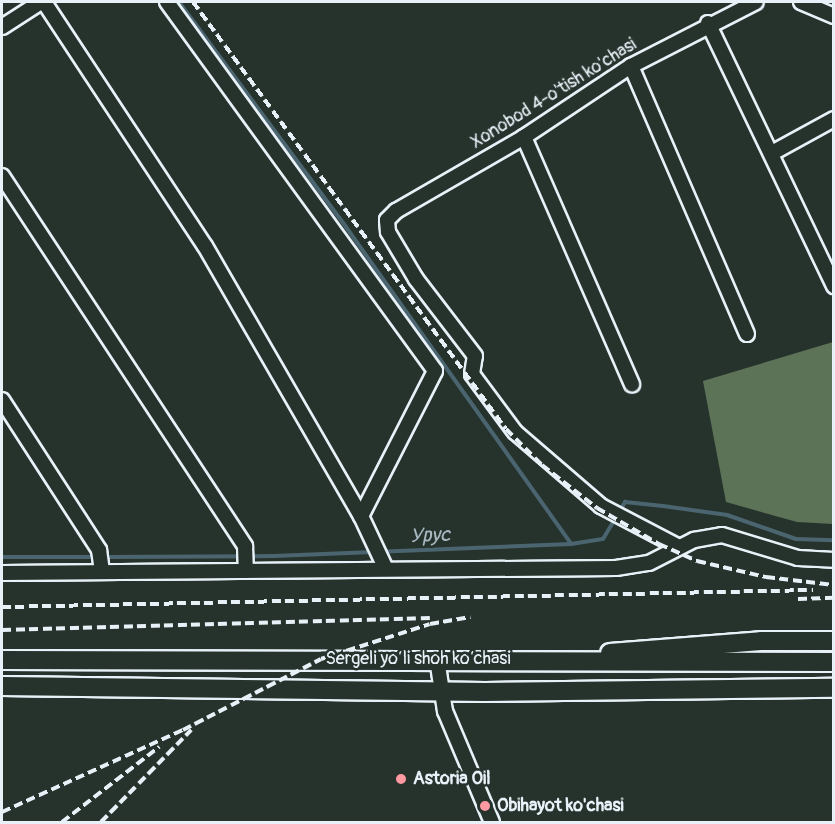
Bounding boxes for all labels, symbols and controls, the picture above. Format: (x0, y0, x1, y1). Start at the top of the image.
street label: Xonobod 4-o'tish ko'chasi (467, 34, 641, 154)
water label: Урус (410, 522, 450, 548)
street label: Sergeli yo‘li shoh ko‘chasi (325, 648, 511, 670)
place label: Astoria Oil (413, 768, 490, 790)
marker: Astoria Oil (394, 772, 408, 786)
place label: Obihayot ko'chasi (497, 795, 624, 817)
marker: Obihayot ko'chasi (478, 799, 492, 813)

